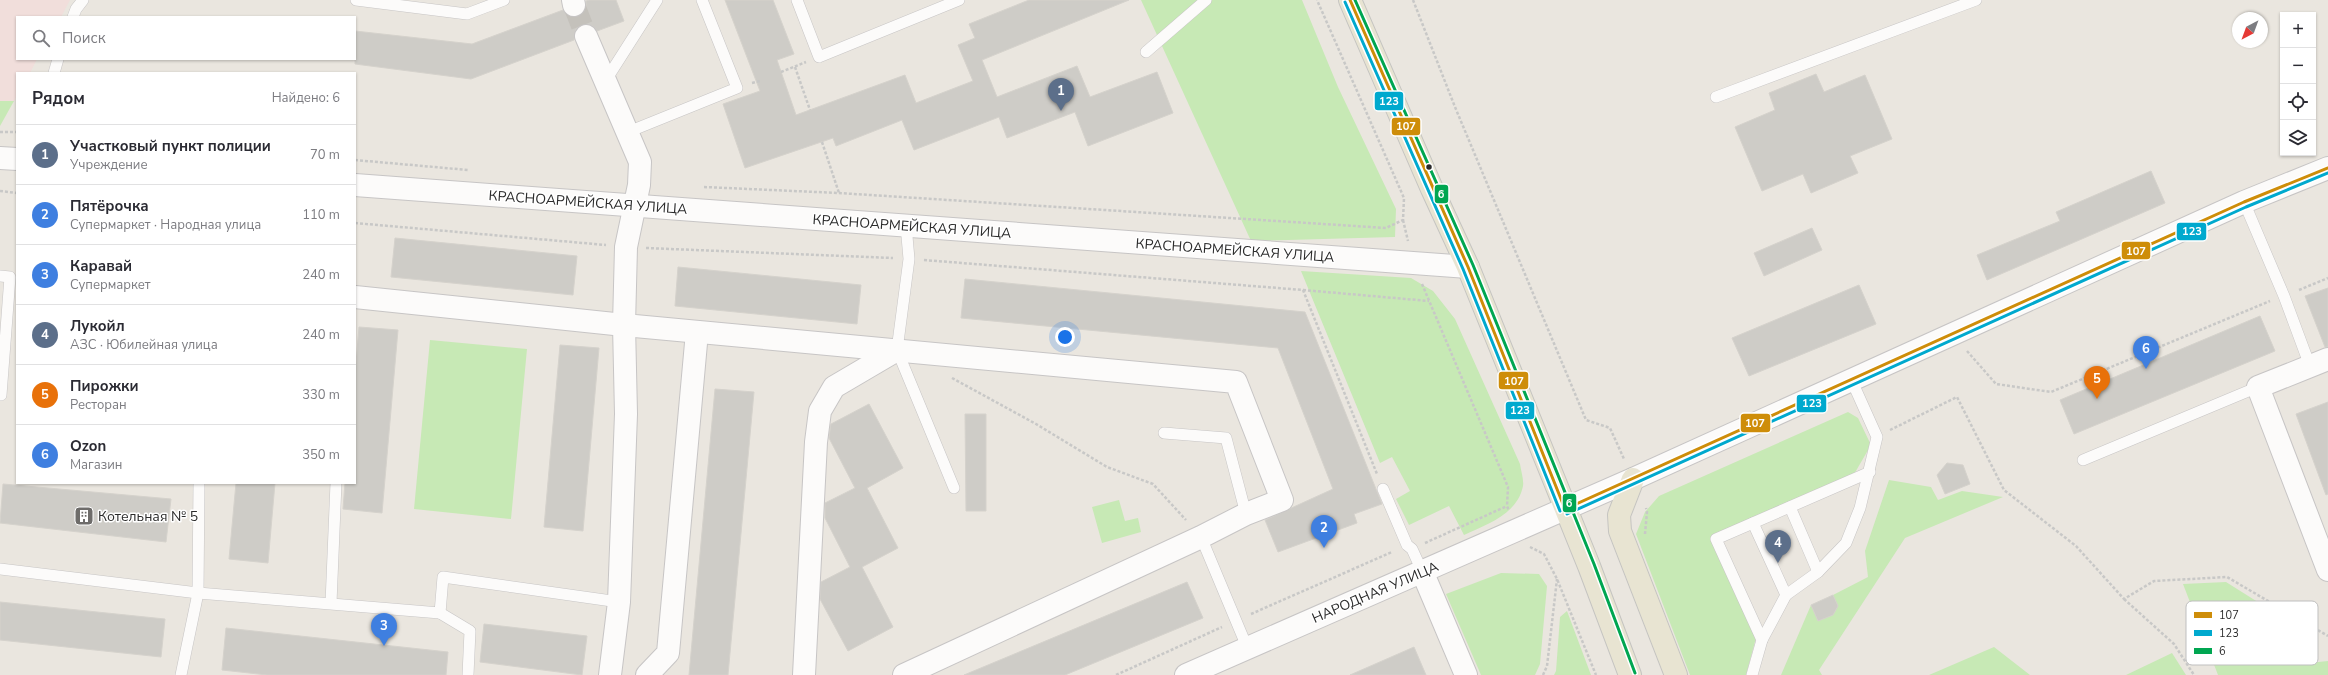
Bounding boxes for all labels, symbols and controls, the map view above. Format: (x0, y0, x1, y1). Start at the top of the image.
north arrow (2232, 12, 2268, 48)
map controls (2280, 12, 2316, 156)
button: + (2280, 12, 2316, 48)
search box (16, 16, 356, 60)
icon: search (30, 27, 52, 49)
text: Поиск (62, 28, 106, 48)
button: − (2280, 48, 2316, 84)
pin: 1 (1048, 78, 1074, 111)
button: locate (2280, 84, 2316, 120)
text: Рядом (32, 87, 85, 110)
text: Найдено: 6 (272, 89, 340, 107)
line badge: 123 (1374, 91, 1404, 111)
text: 123 (1379, 94, 1399, 109)
line badge: 107 (1391, 117, 1421, 136)
text: 107 (1396, 119, 1416, 134)
button: layers (2280, 120, 2316, 156)
text: Участковый пункт полиции (70, 136, 271, 156)
text: 1 (41, 146, 49, 164)
text: 70 m (310, 146, 340, 164)
text: Учреждение (70, 156, 148, 174)
unlabelled marker (1424, 162, 1434, 172)
line badge: 6 (1434, 184, 1449, 204)
street label: КРАСНОАРМЕЙСКАЯ УЛИЦА (488, 186, 688, 219)
text: 6 (1438, 187, 1445, 202)
text: Пятёрочка (70, 196, 149, 216)
text: 2 (41, 206, 49, 224)
text: 110 m (302, 206, 340, 224)
street label: КРАСНОАРМЕЙСКАЯ УЛИЦА (812, 210, 1012, 243)
text: Супермаркет · Народная улица (70, 216, 261, 234)
line badge: 123 (2176, 222, 2207, 241)
text: 123 (2182, 224, 2202, 239)
street label: КРАСНОАРМЕЙСКАЯ УЛИЦА (1135, 234, 1335, 267)
line badge: 107 (2121, 241, 2151, 260)
text: 107 (2126, 244, 2146, 259)
text: Каравай (70, 256, 132, 276)
text: 3 (41, 266, 49, 284)
text: 240 m (302, 266, 340, 284)
text: Супермаркет (70, 276, 151, 294)
text: Лукойл (70, 316, 125, 336)
text: 4 (41, 326, 49, 344)
text: 240 m (302, 326, 340, 344)
your location (1055, 327, 1075, 347)
text: АЗС · Юбилейная улица (70, 336, 218, 354)
pin: 6 (2133, 336, 2159, 369)
pin: 5 (2084, 366, 2110, 399)
line badge: 107 (1498, 371, 1529, 390)
text: 107 (1504, 374, 1524, 389)
text: Пирожки (70, 376, 138, 396)
text: 5 (41, 386, 49, 404)
text: 330 m (302, 386, 340, 404)
line badge: 123 (1796, 394, 1827, 413)
text: Ресторан (70, 396, 127, 414)
text: 123 (1802, 396, 1822, 411)
line badge: 123 (1505, 401, 1535, 420)
text: 123 (1510, 403, 1530, 418)
line badge: 107 (1740, 413, 1771, 433)
text: 107 (1745, 416, 1765, 431)
text: Ozon (70, 436, 106, 456)
text: 6 (41, 446, 49, 464)
text: 350 m (302, 446, 340, 464)
text: Магазин (70, 456, 122, 474)
line badge: 6 (1562, 493, 1577, 513)
text: 6 (1566, 496, 1573, 511)
building icon: Котельная № 5 (73, 505, 95, 527)
place label: Котельная № 5 (98, 507, 198, 526)
pin: 2 (1311, 515, 1337, 548)
pin: 4 (1765, 530, 1791, 563)
street label: НАРОДНАЯ УЛИЦА (1309, 557, 1441, 628)
legend (2186, 601, 2318, 665)
text: 107 (2219, 608, 2239, 623)
pin: 3 (371, 613, 397, 646)
text: 123 (2219, 626, 2239, 641)
text: 6 (2219, 644, 2226, 659)

